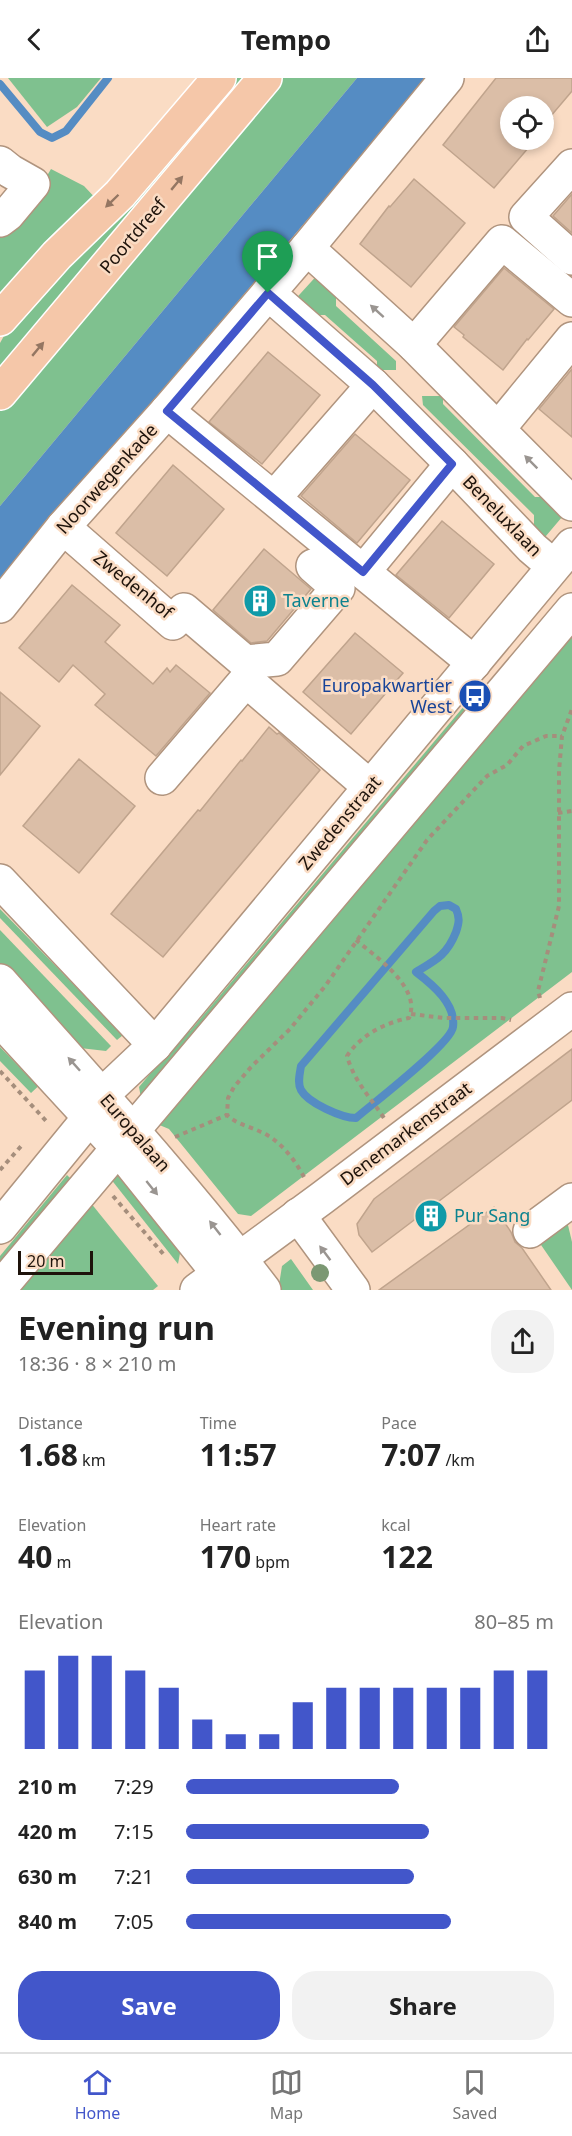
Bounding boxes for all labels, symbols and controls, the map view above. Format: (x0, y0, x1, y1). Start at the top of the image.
text: Tempo (241, 21, 331, 58)
icon: back (18, 23, 51, 56)
icon: share (521, 23, 554, 56)
map controls (500, 96, 554, 150)
button: locate (500, 96, 554, 150)
one-way arrow (170, 175, 183, 191)
street label: Poortdreef (94, 192, 171, 278)
one-way arrow (105, 194, 119, 208)
pin (242, 231, 293, 293)
icon: arrive (251, 240, 284, 273)
one-way arrow (369, 304, 384, 318)
one-way arrow (31, 341, 44, 357)
street label: Noorwegenkade (50, 418, 162, 539)
one-way arrow (524, 455, 539, 469)
street label: Beneluxlaan (458, 469, 548, 561)
street label: Zwedenhof (89, 545, 179, 624)
building icon: Taverne (242, 583, 278, 619)
place label: Taverne (283, 588, 350, 612)
place label: Europakwartier West (322, 673, 453, 718)
bus stop icon: Europakwartier West (457, 678, 493, 714)
street label: Zwedenstraat (293, 770, 386, 874)
one-way arrow (67, 1057, 81, 1071)
street label: Denemarkenstraat (335, 1076, 476, 1191)
street label: Europalaan (95, 1088, 176, 1177)
one-way arrow (145, 1181, 157, 1196)
building icon: Pur Sang (413, 1198, 449, 1234)
place label: Pur Sang (454, 1203, 530, 1227)
one-way arrow (209, 1220, 221, 1235)
one-way arrow (319, 1245, 332, 1261)
scale bar (18, 1248, 93, 1276)
text: 20 m (27, 1250, 64, 1272)
text: Evening run (18, 1305, 215, 1350)
button: share (491, 1310, 554, 1373)
text: 18:36 · 8 × 210 m (18, 1350, 176, 1377)
text: Distance (18, 1412, 83, 1434)
text: Time (200, 1412, 237, 1434)
text: Pace (381, 1412, 417, 1434)
text: 1.68 (18, 1434, 78, 1475)
text: 11:57 (200, 1434, 277, 1475)
text: 7:07 (381, 1434, 441, 1475)
text: km (78, 1449, 106, 1471)
text: /km (441, 1449, 475, 1471)
text: Elevation (18, 1514, 86, 1536)
text: Heart rate (200, 1514, 276, 1536)
text: kcal (381, 1514, 411, 1536)
text: 40 (18, 1536, 52, 1577)
text: 170 (200, 1536, 251, 1577)
text: 122 (381, 1536, 433, 1577)
text: m (52, 1551, 71, 1573)
text: bpm (251, 1551, 290, 1573)
text: Elevation (18, 1608, 103, 1635)
text: 80–85 m (474, 1608, 554, 1635)
text: 210 m (18, 1773, 77, 1800)
text: 7:29 (114, 1773, 154, 1800)
text: 420 m (18, 1818, 77, 1845)
text: 7:15 (114, 1818, 154, 1845)
text: 630 m (18, 1863, 77, 1890)
text: 7:21 (114, 1863, 154, 1890)
text: 840 m (18, 1908, 77, 1935)
text: 7:05 (114, 1908, 154, 1935)
button: Save (18, 1971, 280, 2040)
button: Share (292, 1971, 554, 2040)
tab: Home (75, 2066, 120, 2124)
tab: Map (270, 2066, 303, 2124)
tab: Saved (452, 2066, 497, 2124)

